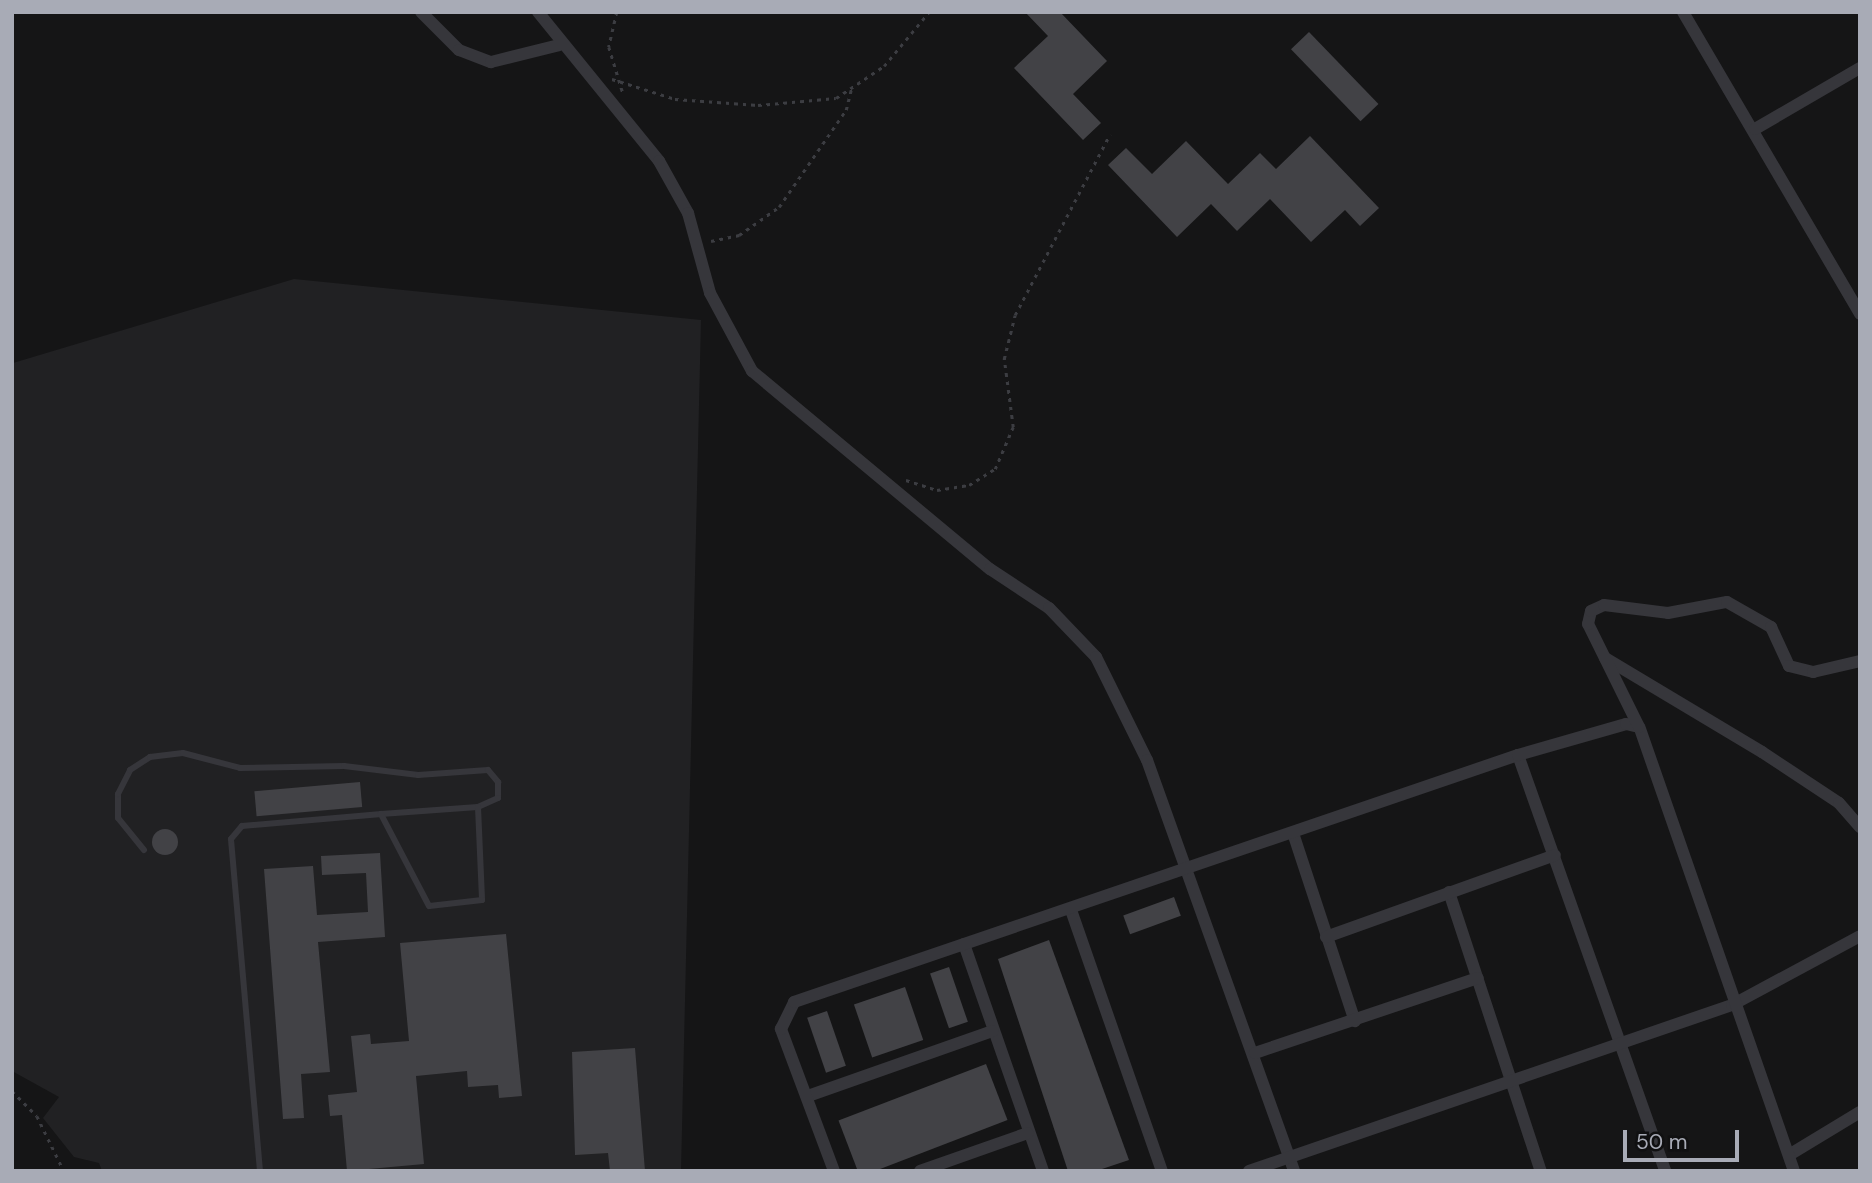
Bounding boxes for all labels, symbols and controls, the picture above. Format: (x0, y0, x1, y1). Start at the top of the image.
scale bar (1627, 1116, 1742, 1160)
text: 50 m (1636, 1128, 1687, 1156)

